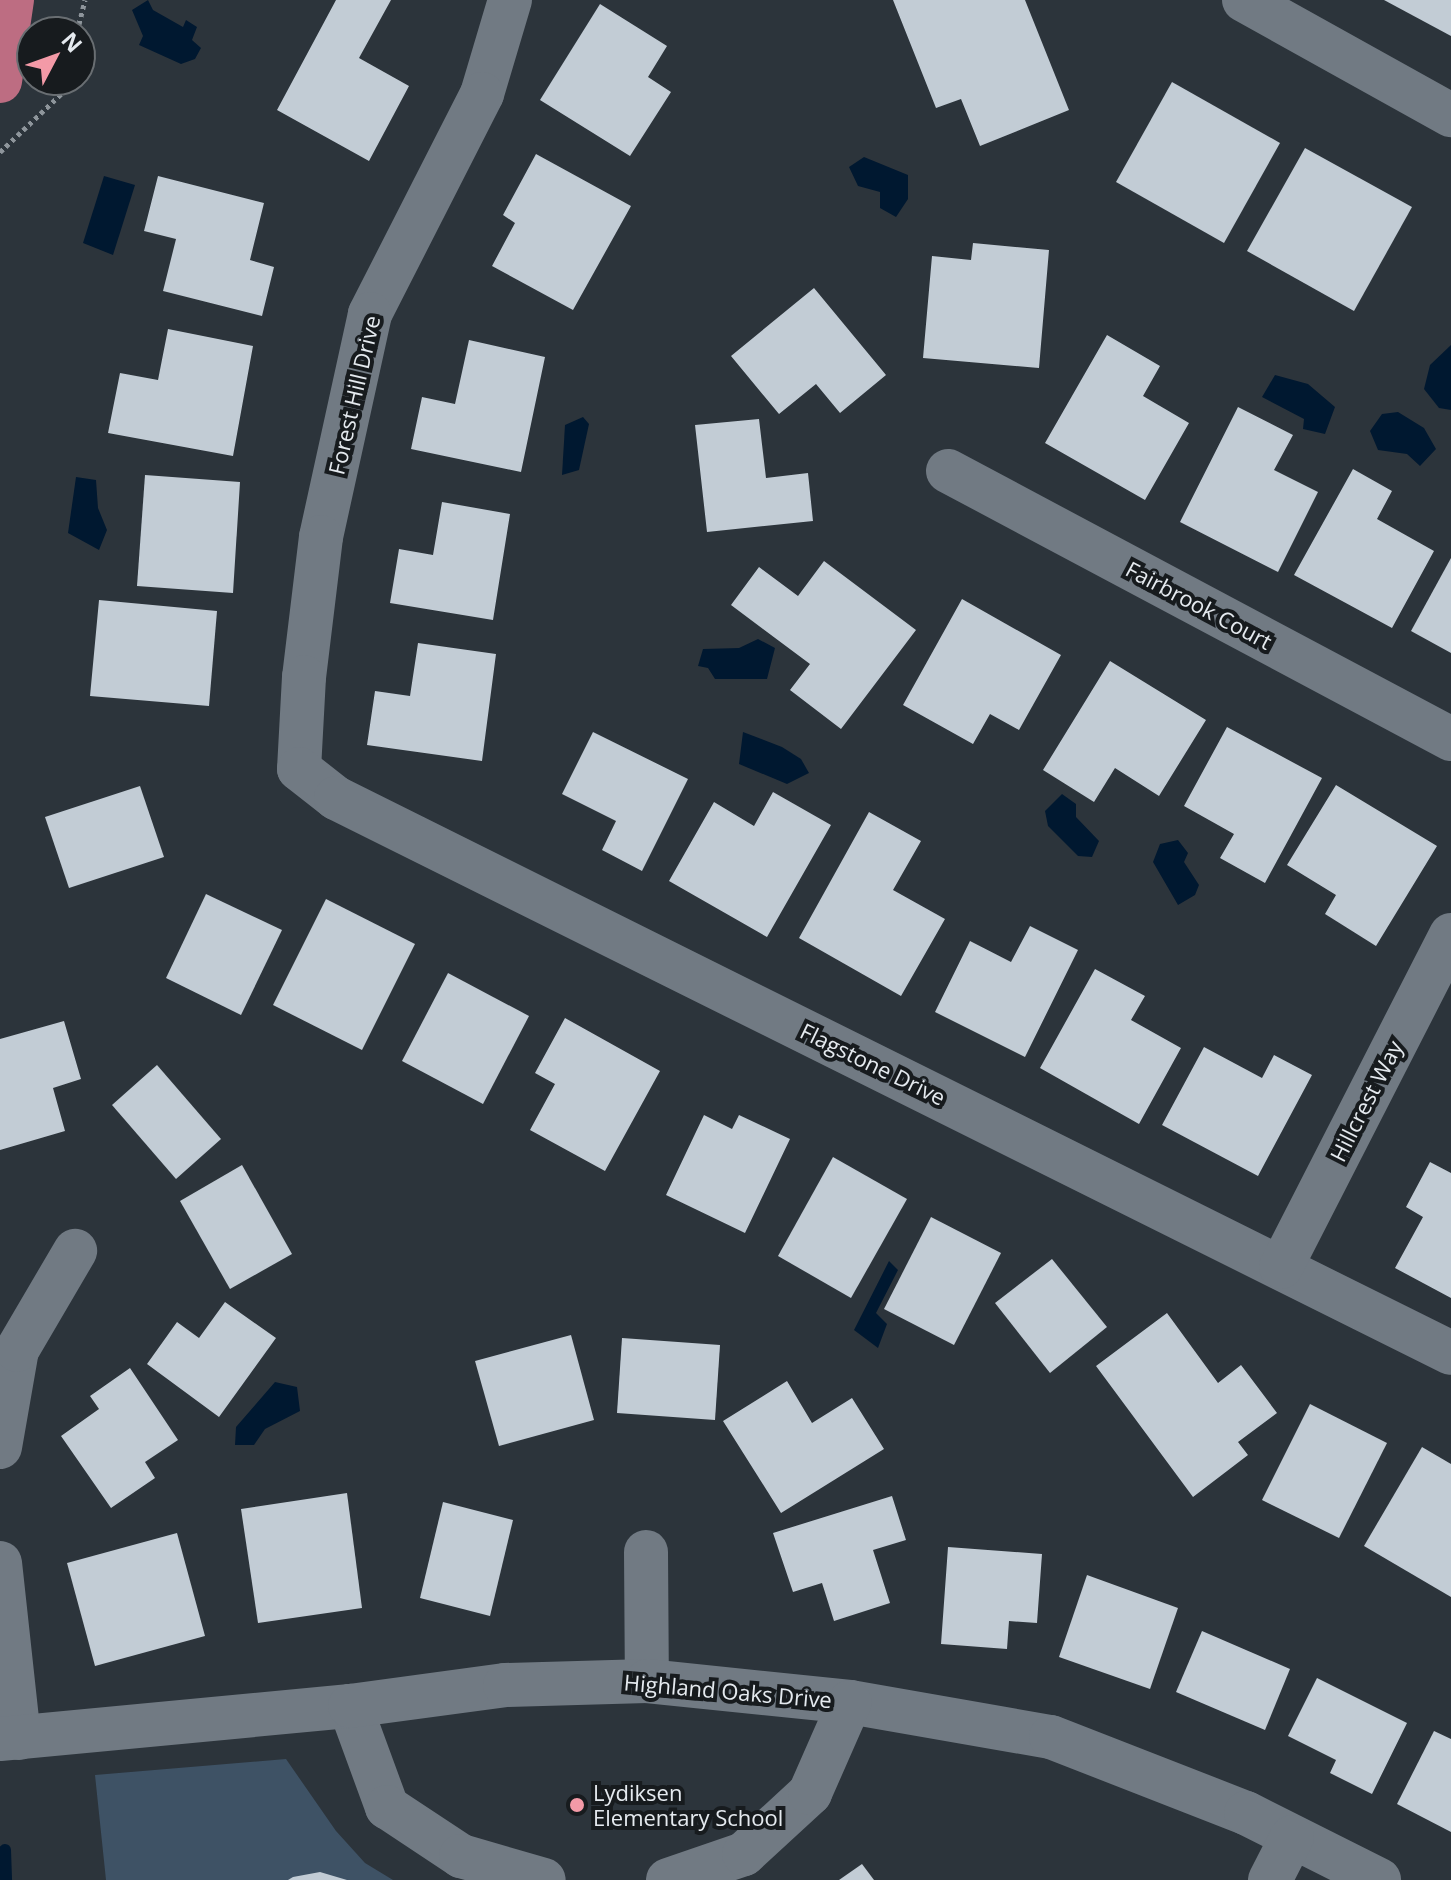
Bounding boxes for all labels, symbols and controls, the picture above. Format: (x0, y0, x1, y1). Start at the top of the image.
north arrow (16, 16, 96, 96)
text: N (55, 25, 90, 58)
street label: Forest Hill Drive (323, 313, 385, 477)
street label: Fairbrook Court (1121, 555, 1277, 655)
street label: Flagstone Drive (796, 1017, 950, 1111)
street label: Hillcrest Way (1324, 1036, 1408, 1166)
street label: Highland Oaks Drive (623, 1669, 833, 1713)
place label: Lydiksen Elementary School (593, 1779, 783, 1830)
marker: Lydiksen Elementary School (568, 1796, 586, 1814)

